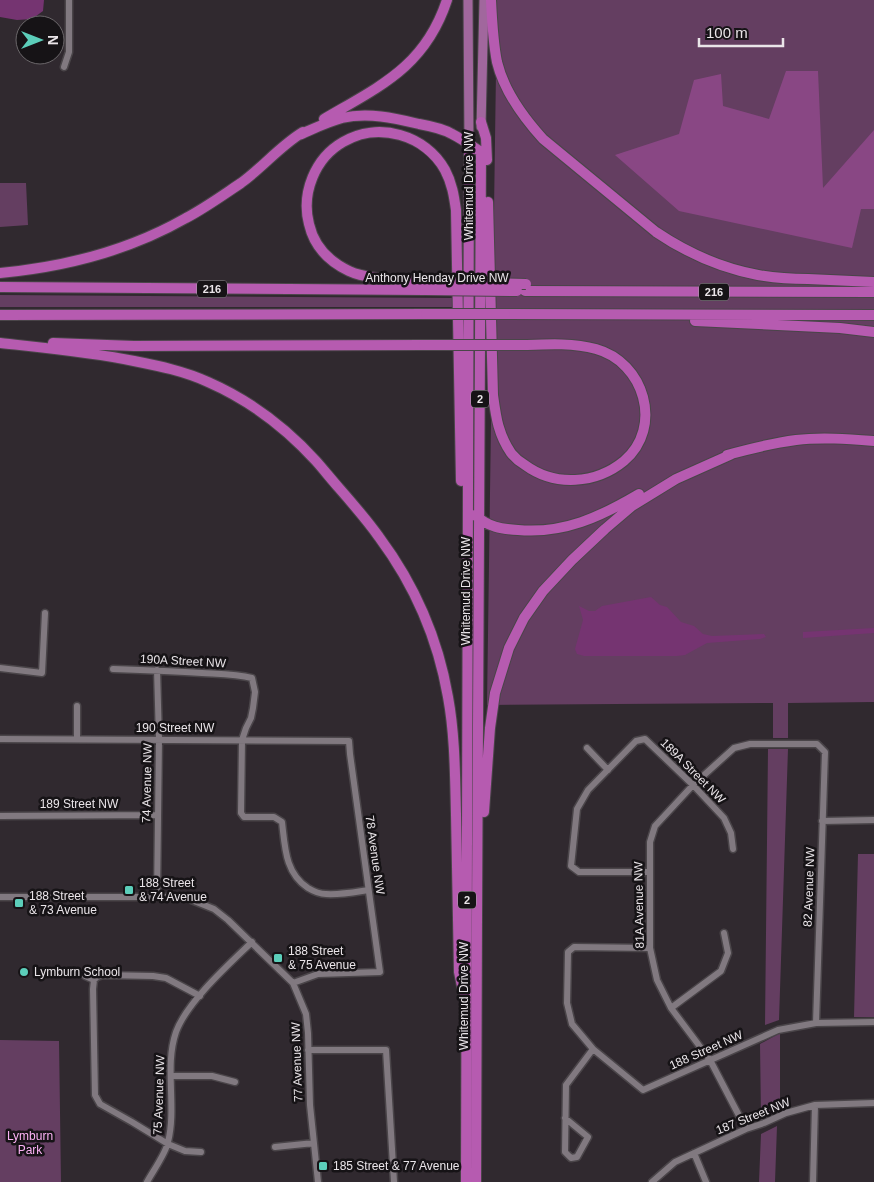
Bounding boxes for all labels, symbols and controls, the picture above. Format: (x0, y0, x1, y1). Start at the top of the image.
north arrow (15, 15, 65, 65)
scale bar (699, 15, 783, 47)
text: 100 m (706, 24, 748, 41)
text: N (45, 35, 61, 45)
street label: Whitemud Drive NW (462, 131, 476, 240)
street label: Anthony Henday Drive NW (365, 271, 509, 285)
road number: 216 (197, 280, 227, 298)
road number: 216 (699, 284, 729, 300)
road number: 2 (471, 390, 489, 408)
street label: Whitemud Drive NW (459, 536, 473, 645)
street label: 190A Street NW (140, 652, 227, 670)
street label: 190 Street NW (136, 721, 215, 735)
street label: 189A Street NW (658, 736, 729, 807)
street label: 74 Avenue NW (139, 742, 155, 823)
street label: 189 Street NW (40, 797, 119, 811)
street label: 78 Avenue NW (363, 815, 388, 896)
street label: 82 Avenue NW (801, 846, 817, 927)
street label: 81A Avenue NW (631, 861, 647, 949)
place label: 188 Street & 74 Avenue (139, 876, 207, 904)
marker: 188 Street & 74 Avenue (123, 884, 135, 896)
place label: 188 Street & 73 Avenue (29, 889, 97, 917)
road number: 2 (458, 892, 476, 908)
marker: 188 Street & 73 Avenue (13, 897, 25, 909)
street label: Whitemud Drive NW (457, 941, 471, 1050)
place label: 188 Street & 75 Avenue (288, 944, 356, 972)
marker: 188 Street & 75 Avenue (272, 952, 284, 964)
place label: Lymburn School (34, 965, 120, 979)
marker: Lymburn School (18, 966, 30, 978)
street label: 77 Avenue NW (289, 1021, 305, 1102)
street label: 188 Street NW (667, 1027, 745, 1072)
street label: 75 Avenue NW (151, 1054, 167, 1135)
street label: 187 Street NW (714, 1095, 793, 1137)
park label: Lymburn Park (7, 1129, 53, 1157)
place label: 185 Street & 77 Avenue (333, 1159, 460, 1173)
marker: 185 Street & 77 Avenue (317, 1160, 329, 1172)

